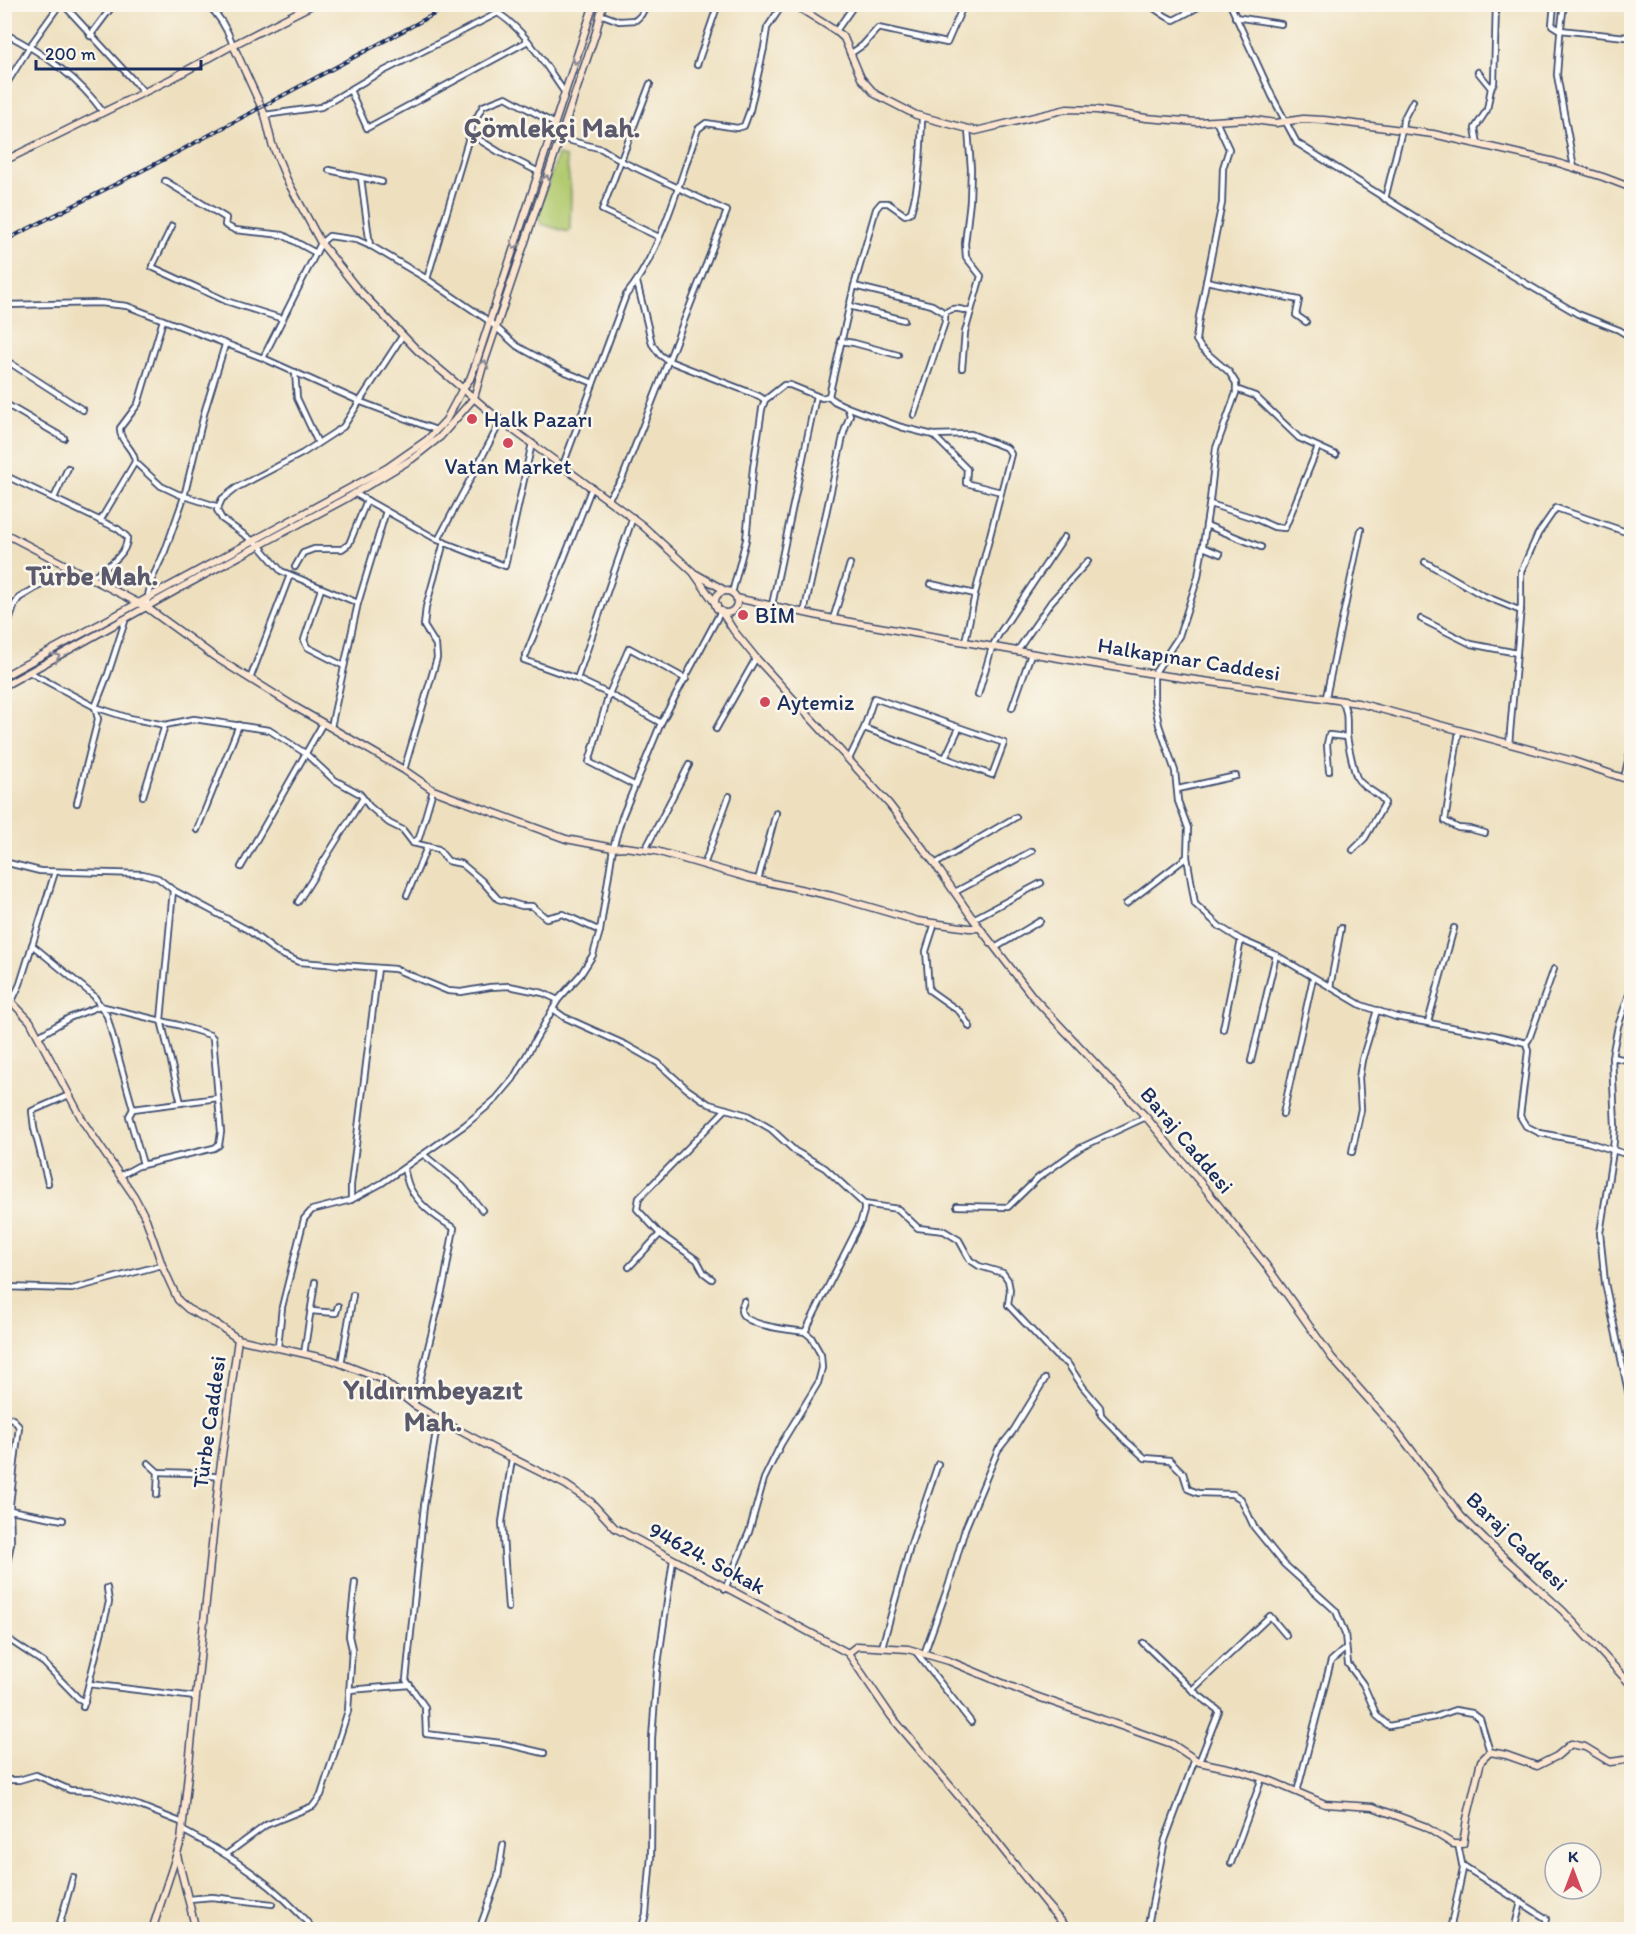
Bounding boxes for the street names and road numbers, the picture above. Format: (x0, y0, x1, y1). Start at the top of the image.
street label: Halkapınar Caddesi (1096, 631, 1282, 687)
street label: Baraj Caddesi (1135, 1081, 1239, 1199)
street label: Türbe Caddesi (186, 1354, 232, 1490)
street label: Baraj Caddesi (1460, 1486, 1574, 1596)
street label: 94624. Sokak (644, 1516, 770, 1600)

